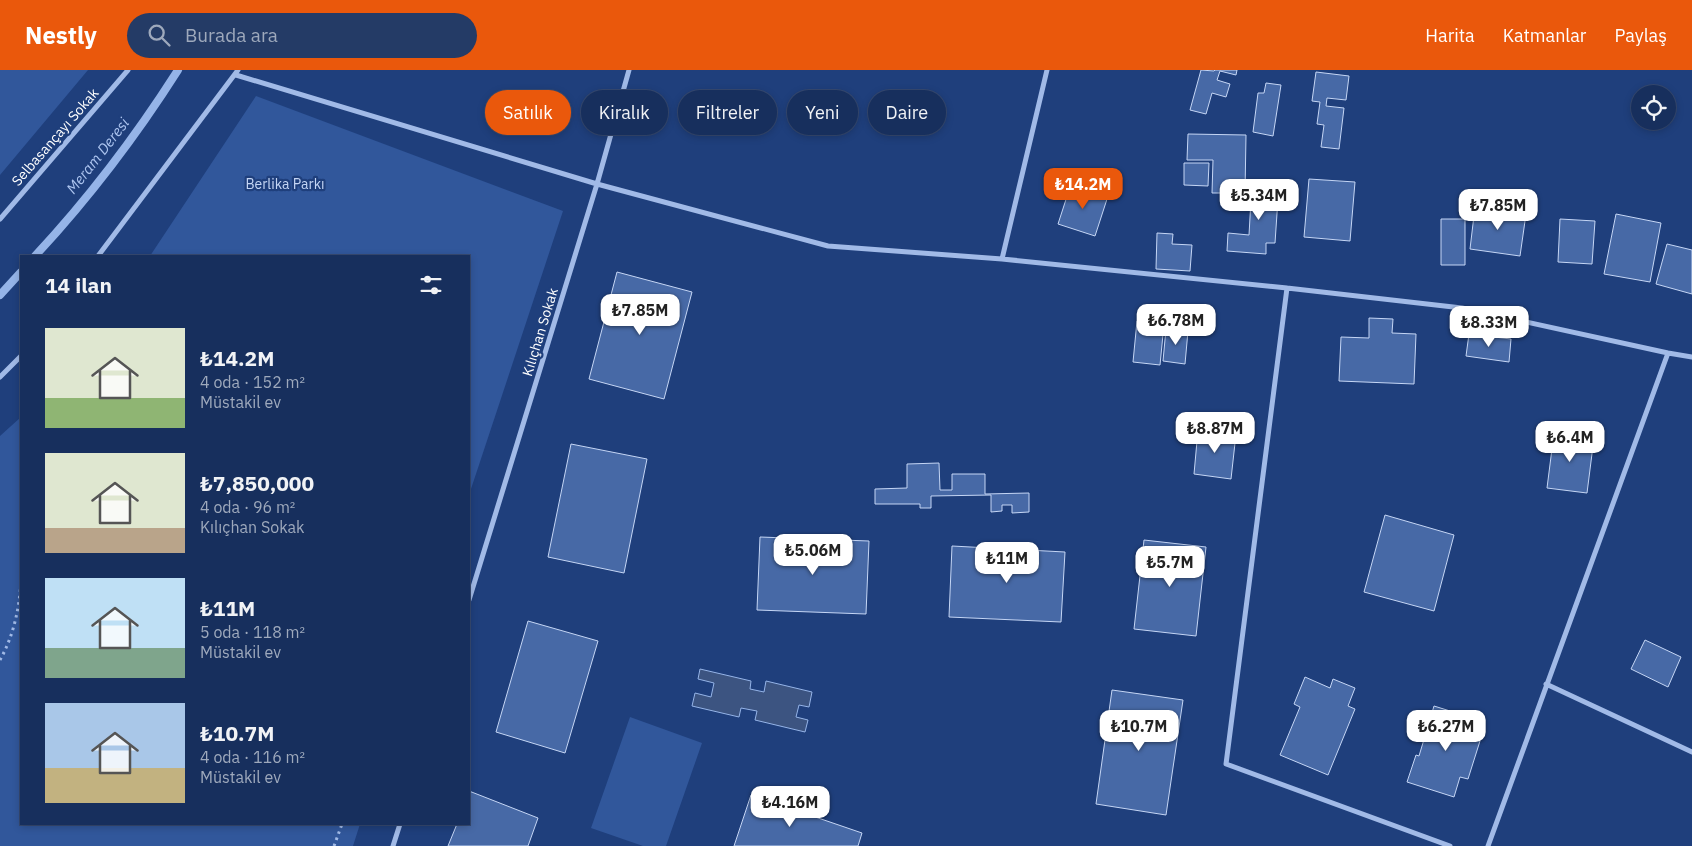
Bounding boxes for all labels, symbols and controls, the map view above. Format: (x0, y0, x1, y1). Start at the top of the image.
search box (127, 13, 477, 58)
text: Nestly (25, 19, 97, 51)
icon: search (145, 21, 173, 49)
text: Burada ara (185, 23, 278, 47)
text: Harita (1425, 24, 1475, 47)
text: Katmanlar (1503, 24, 1586, 47)
text: Paylaş (1614, 24, 1667, 47)
street label: Selbasançayı Sokak (8, 84, 103, 190)
map controls (1631, 85, 1676, 130)
button: locate (1631, 85, 1676, 130)
chip: Satılık (485, 90, 571, 135)
chip: Kiralık (581, 90, 668, 135)
chip: Filtreler (678, 90, 777, 135)
chip: Yeni (787, 90, 858, 135)
chip: Daire (868, 90, 946, 135)
water label: Meram Deresi (62, 114, 133, 198)
pin: ₺14.2M (1042, 168, 1124, 210)
text: ₺14.2M (1055, 174, 1111, 194)
park label: Berlika Parkı (245, 175, 325, 193)
pin: ₺5.34M (1218, 178, 1300, 221)
text: ₺5.34M (1231, 185, 1287, 205)
pin: ₺7.85M (1457, 189, 1539, 231)
text: ₺7.85M (1470, 195, 1526, 215)
text: 14 ilan (45, 271, 112, 299)
icon: filters (417, 271, 445, 299)
street label: Kılıçhan Sokak (518, 285, 562, 378)
pin: ₺7.85M (599, 294, 681, 336)
text: ₺7.85M (612, 300, 668, 320)
pin: ₺6.78M (1135, 304, 1217, 346)
pin: ₺8.33M (1448, 306, 1530, 348)
text: ₺6.78M (1148, 310, 1204, 330)
text: ₺8.33M (1461, 312, 1517, 332)
text: ₺14.2M (200, 344, 274, 372)
icon: home (85, 348, 145, 408)
text: 4 oda · 152 m² (200, 372, 305, 392)
text: Müstakil ev (200, 392, 281, 412)
pin: ₺8.87M (1174, 412, 1256, 454)
text: ₺8.87M (1187, 418, 1243, 438)
pin: ₺6.4M (1535, 420, 1605, 463)
text: ₺6.4M (1546, 427, 1594, 447)
text: ₺7,850,000 (200, 469, 314, 497)
icon: home (85, 473, 145, 533)
text: 4 oda · 96 m² (200, 497, 295, 517)
text: Kılıçhan Sokak (200, 517, 304, 537)
pin: ₺5.06M (772, 534, 854, 576)
text: ₺5.06M (785, 540, 841, 560)
pin: ₺11M (977, 542, 1037, 584)
pin: ₺5.7M (1135, 546, 1205, 588)
text: ₺11M (986, 548, 1028, 568)
text: ₺5.7M (1146, 552, 1194, 572)
text: ₺11M (200, 594, 255, 622)
icon: home (85, 598, 145, 658)
text: 5 oda · 118 m² (200, 622, 305, 642)
text: Müstakil ev (200, 642, 281, 662)
pin: ₺10.7M (1098, 710, 1180, 752)
pin: ₺6.27M (1405, 710, 1487, 752)
text: ₺10.7M (1111, 716, 1167, 736)
text: ₺6.27M (1418, 716, 1474, 736)
text: ₺10.7M (200, 719, 274, 747)
icon: home (85, 723, 145, 783)
text: 4 oda · 116 m² (200, 747, 305, 767)
text: Müstakil ev (200, 767, 281, 787)
pin: ₺4.16M (749, 786, 831, 828)
text: ₺4.16M (762, 792, 818, 812)

